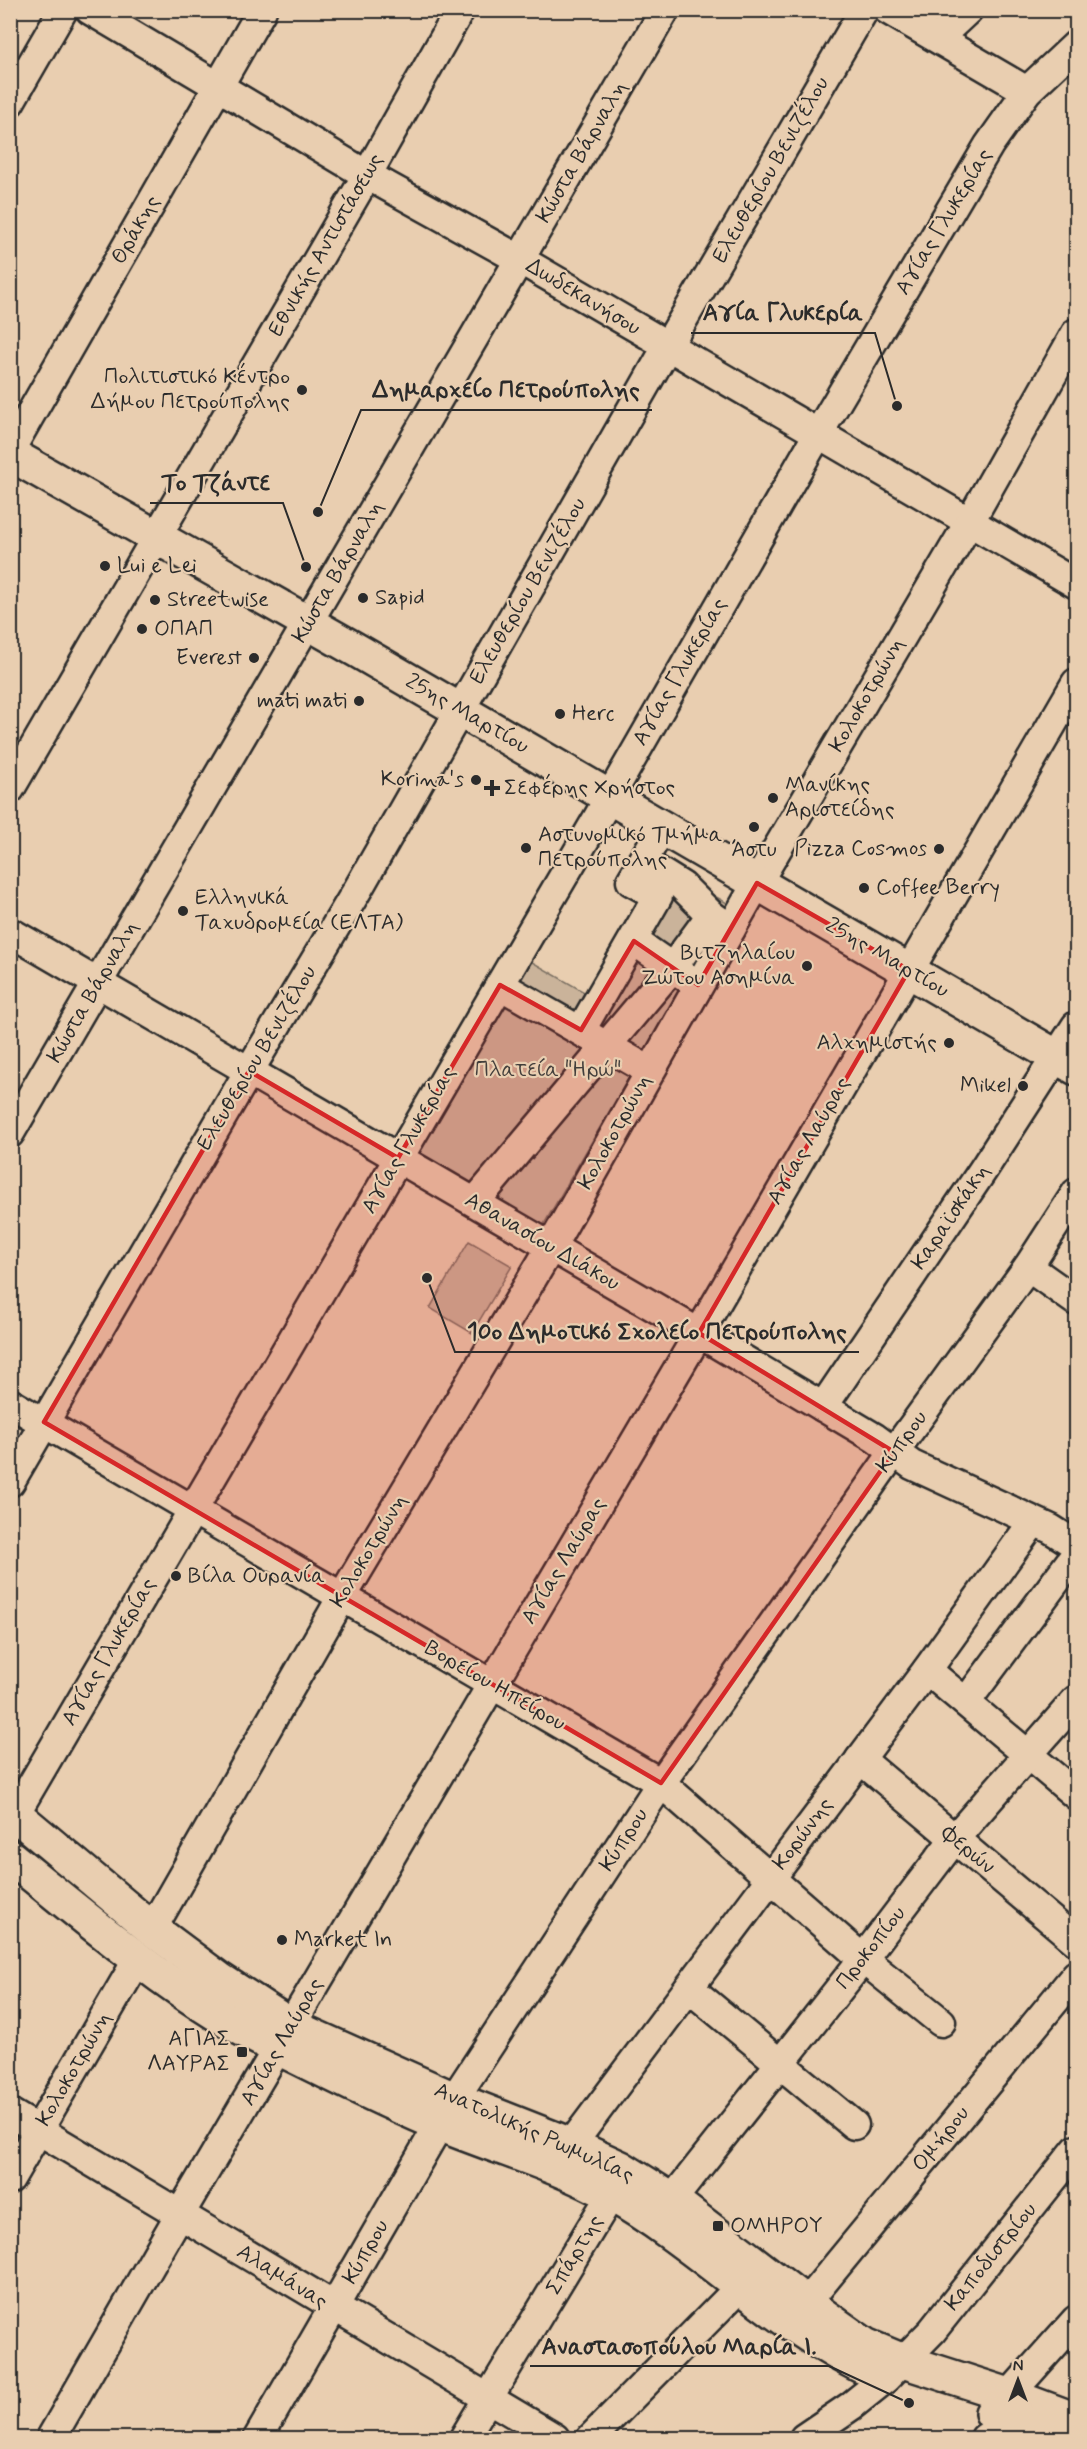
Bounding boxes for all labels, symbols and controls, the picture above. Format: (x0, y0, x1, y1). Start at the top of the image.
street label: Ελευθερίου Βενιζέλου (705, 71, 836, 268)
street label: Κώστα Βάρναλη (530, 76, 634, 228)
street label: Αγίας Γλυκερίας (889, 144, 999, 300)
street label: Εθνικής Αντιστάσεως (262, 148, 390, 342)
street label: Θράκης (105, 190, 167, 270)
street label: Δωδεκανήσου (521, 252, 646, 342)
callout: Αγία Γλυκερία (691, 291, 875, 333)
text: Αγία Γλυκερία (703, 298, 863, 329)
place label: Πολιτιστικό Κέντρο Δήμου Πετρούπολης (91, 362, 290, 416)
callout: Δημαρχείο Πετρούπολης (361, 368, 652, 410)
text: Δημαρχείο Πετρούπολης (371, 375, 640, 406)
marker: Πολιτιστικό Κέντρο Δήμου Πετρούπολης (295, 383, 309, 397)
callout: Το Τζάντε (150, 461, 283, 503)
text: Το Τζάντε (160, 468, 271, 499)
street label: Ελευθερίου Βενιζέλου (462, 492, 593, 689)
street label: Κώστα Βάρναλη (286, 496, 390, 648)
place label: Lui e Lei (117, 552, 197, 580)
marker: Lui e Lei (98, 559, 112, 573)
place label: Sapid (375, 584, 425, 612)
place label: Streetwise (167, 586, 269, 614)
marker: Sapid (356, 591, 370, 605)
marker: Streetwise (148, 593, 162, 607)
street label: Αγίας Γλυκερίας (626, 593, 734, 751)
place label: ΟΠΑΠ (154, 615, 213, 643)
marker: ΟΠΑΠ (135, 622, 149, 636)
street label: Κολοκοτρώνη (823, 633, 911, 757)
place label: Everest (176, 644, 242, 672)
marker: Everest (247, 651, 261, 665)
street label: 25ης Μαρτίου (400, 667, 534, 761)
place label: mati mati (257, 687, 347, 715)
marker: mati mati (352, 694, 366, 708)
place label: Herc (572, 700, 615, 728)
marker: Herc (553, 707, 567, 721)
place label: Korina's (381, 766, 464, 794)
place label: Μανίκης Αριστείδης (785, 771, 895, 824)
marker: Korina's (469, 773, 483, 787)
place label: Σεφέρης Χρήστος (504, 773, 675, 802)
marker: Σεφέρης Χρήστος (485, 781, 499, 795)
marker: Μανίκης Αριστείδης (766, 791, 780, 805)
marker: Άστυ (747, 820, 761, 834)
place label: Αστυνομικό Τμήμα Πετρούπολης (538, 821, 723, 874)
place label: Pizza Cosmos (794, 835, 927, 863)
place label: Άστυ (731, 836, 777, 864)
marker: Αστυνομικό Τμήμα Πετρούπολης (519, 841, 533, 855)
marker: Pizza Cosmos (932, 842, 946, 856)
place label: Coffee Berry (876, 874, 1000, 902)
marker: Coffee Berry (857, 881, 871, 895)
place label: Ελληνικά Ταχυδρομεία (ΕΛΤΑ) (195, 884, 403, 937)
marker: Ελληνικά Ταχυδρομεία (ΕΛΤΑ) (176, 904, 190, 918)
street label: 25ης Μαρτίου (820, 911, 954, 1005)
street label: Κώστα Βάρναλη (41, 916, 145, 1068)
place label: Βιτζηλαίου Ζώτου Ασημίνα (641, 939, 795, 992)
marker: Βιτζηλαίου Ζώτου Ασημίνα (800, 959, 814, 973)
street label: Ελευθερίου Βενιζέλου (190, 960, 323, 1156)
place label: Αλχημιστής (816, 1029, 937, 1057)
marker: Αλχημιστής (942, 1036, 956, 1050)
park label: Πλατεία "Ηρώ" (475, 1056, 621, 1084)
street label: Αγίας Γλυκερίας (355, 1061, 463, 1219)
street label: Κολοκοτρώνη (572, 1069, 658, 1195)
street label: Αγίας Λαύρας (761, 1072, 857, 1210)
place label: Mikel (960, 1072, 1011, 1100)
marker: Mikel (1016, 1079, 1030, 1093)
street label: Καραϊσκάκη (905, 1159, 997, 1275)
street label: Αθανασίου Διάκου (459, 1186, 625, 1298)
callout: 10ο Δημοτικό Σχολείο Πετρούπολης (455, 1310, 859, 1352)
text: 10ο Δημοτικό Σχολείο Πετρούπολης (467, 1317, 847, 1348)
street label: Κύπρου (870, 1405, 934, 1479)
street label: Κολοκοτρώνη (324, 1489, 414, 1613)
street label: Αγίας Λαύρας (515, 1492, 613, 1630)
place label: Βίλα Ουρανία (188, 1562, 325, 1590)
marker: Βίλα Ουρανία (169, 1569, 183, 1583)
street label: Αγίας Γλυκερίας (55, 1573, 163, 1731)
street label: Βορείου Ηπείρου (419, 1634, 571, 1738)
street label: Κορώνης (767, 1792, 839, 1876)
street label: Κύπρου (593, 1803, 655, 1877)
street label: Φερών (935, 1819, 1001, 1881)
street label: Προκοπίου (830, 1901, 912, 1995)
place label: Market In (294, 1926, 392, 1954)
marker: Market In (275, 1933, 289, 1947)
street label: Αγίας Λαύρας (234, 1973, 330, 2111)
street label: Κολοκοτρώνη (30, 2007, 118, 2131)
place label: ΑΓΙΑΣ ΛΑΥΡΑΣ (147, 2025, 230, 2078)
marker: ΑΓΙΑΣ ΛΑΥΡΑΣ (235, 2045, 249, 2059)
street label: Ανατολικής Ρωμυλίας (430, 2076, 638, 2190)
street label: Ομήρου (906, 2100, 976, 2178)
street label: Καποδιστρίου (939, 2197, 1043, 2317)
street label: Σπάρτης (540, 2210, 610, 2300)
place label: ΟΜΗΡΟΥ (730, 2212, 823, 2240)
street label: Κύπρου (336, 2214, 396, 2289)
marker: ΟΜΗΡΟΥ (711, 2219, 725, 2233)
street label: Αλαμάνας (231, 2238, 333, 2316)
callout: Αναστασοπούλου Μαρία Ι. (530, 2324, 829, 2366)
text: Αναστασοπούλου Μαρία Ι. (541, 2332, 817, 2363)
north arrow (988, 2350, 1048, 2410)
text: N (1013, 2356, 1023, 2377)

